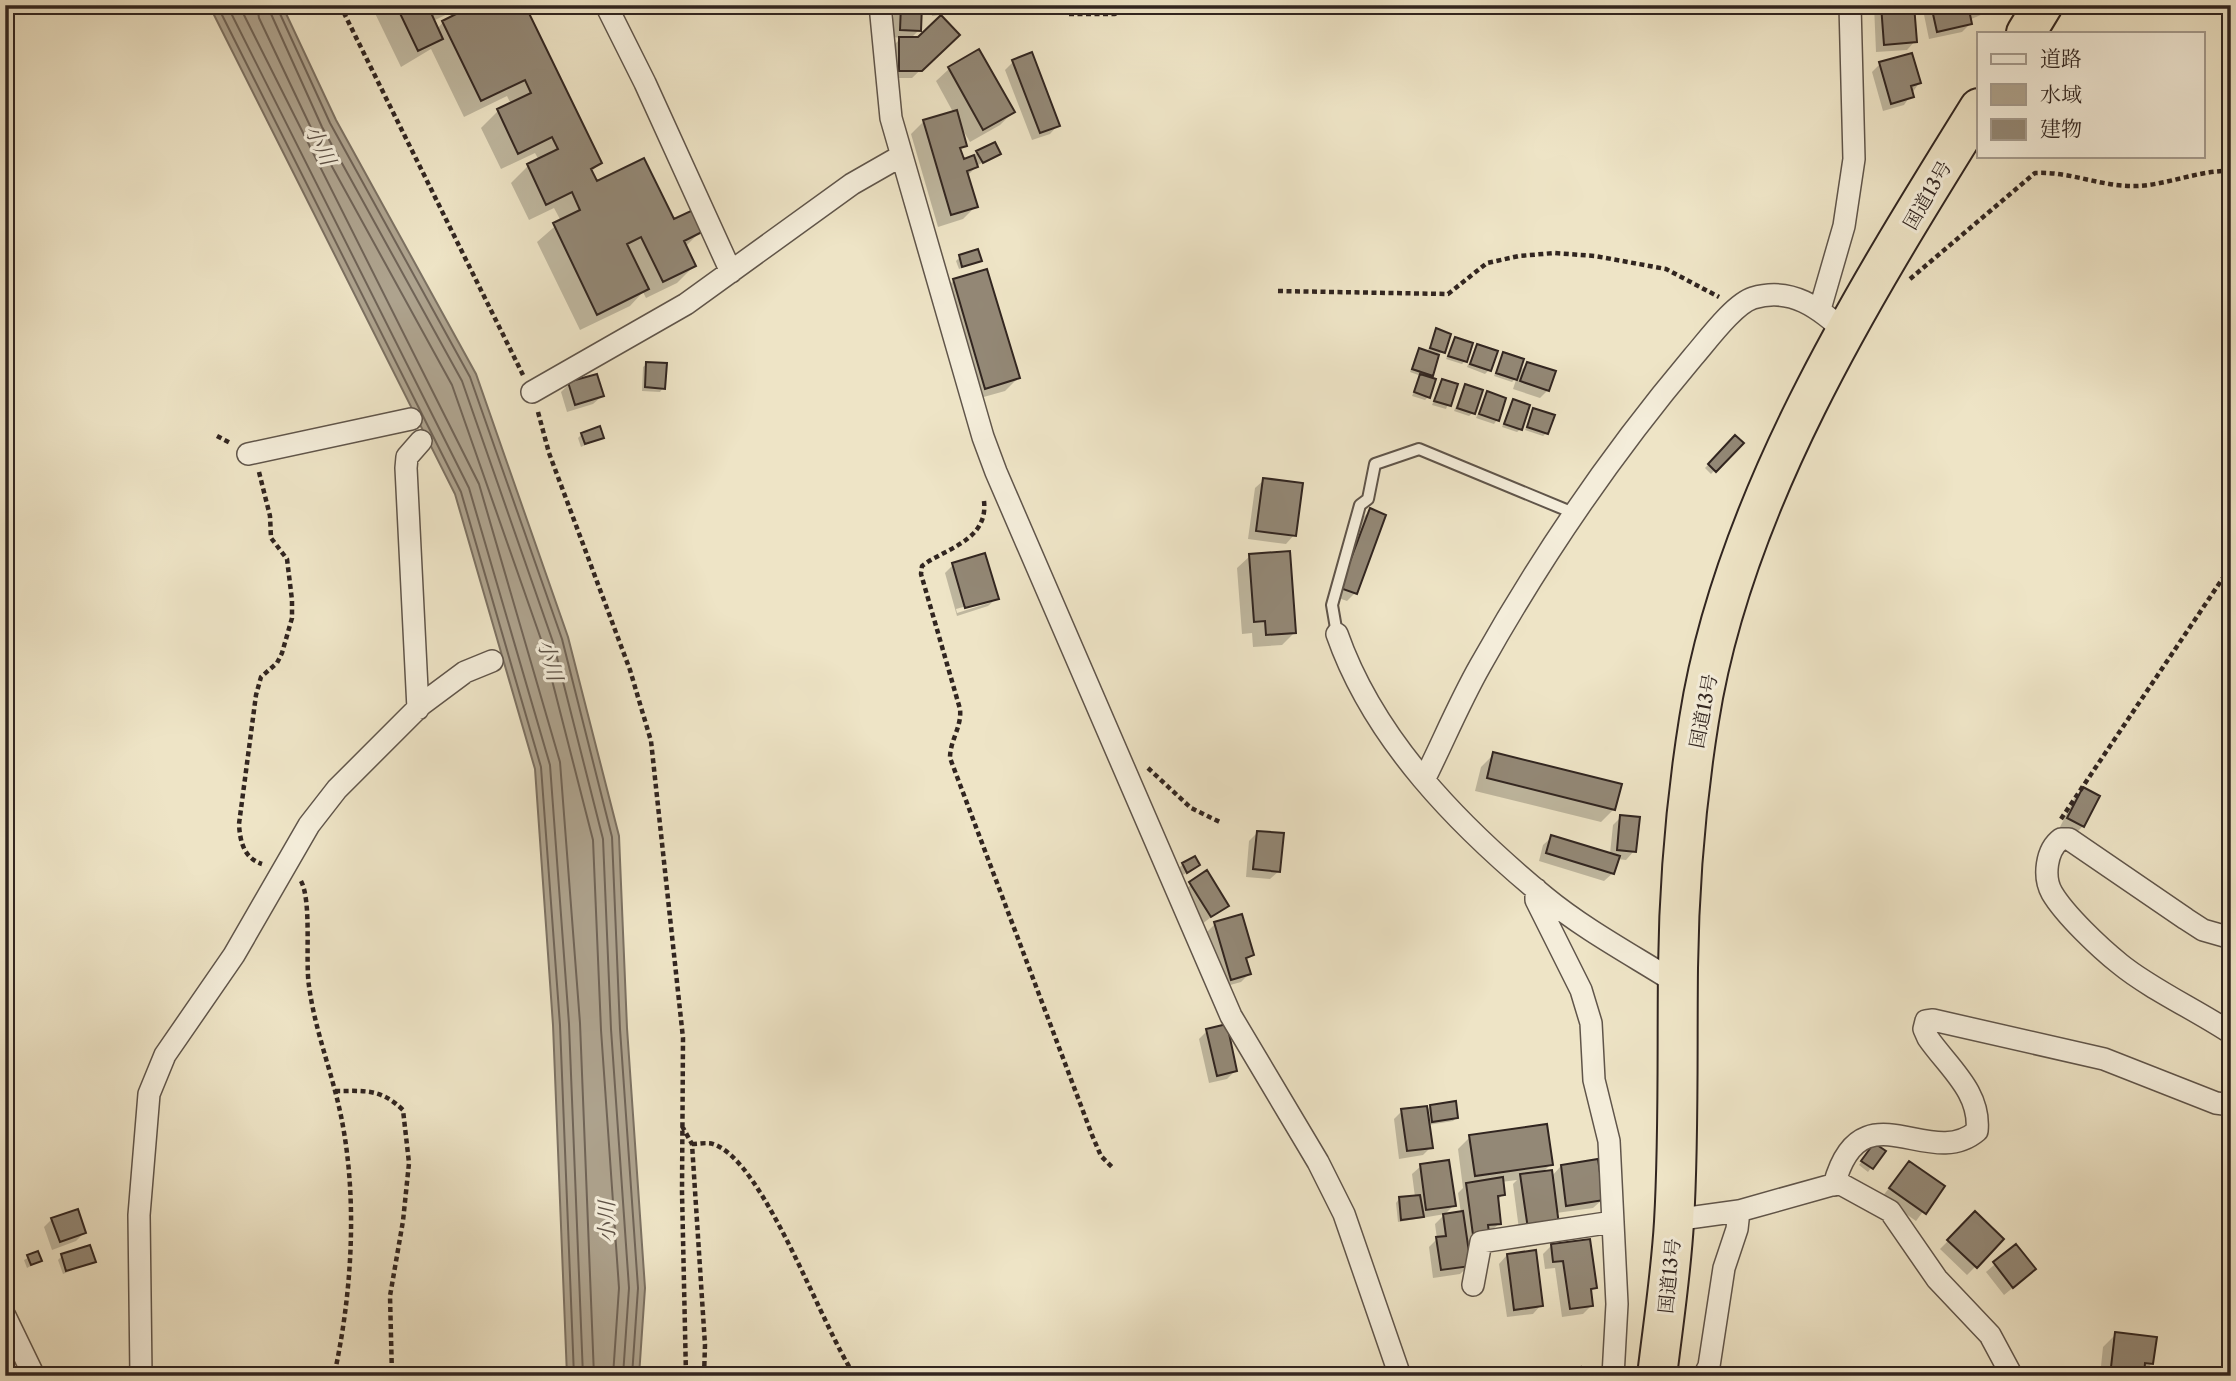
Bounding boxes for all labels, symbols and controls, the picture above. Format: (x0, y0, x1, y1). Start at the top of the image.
legend (1977, 32, 2204, 158)
text: 道路 (2040, 46, 2082, 71)
text: 水域 (2040, 82, 2082, 107)
text: 建物 (2040, 116, 2082, 141)
water label: 小川 (300, 120, 342, 171)
street label: 国道13号 (1899, 157, 1956, 234)
water label: 小川 (533, 636, 569, 685)
street label: 国道13号 (1685, 672, 1722, 750)
water label: 小川 (594, 1199, 619, 1243)
street label: 国道13号 (1654, 1237, 1685, 1315)

